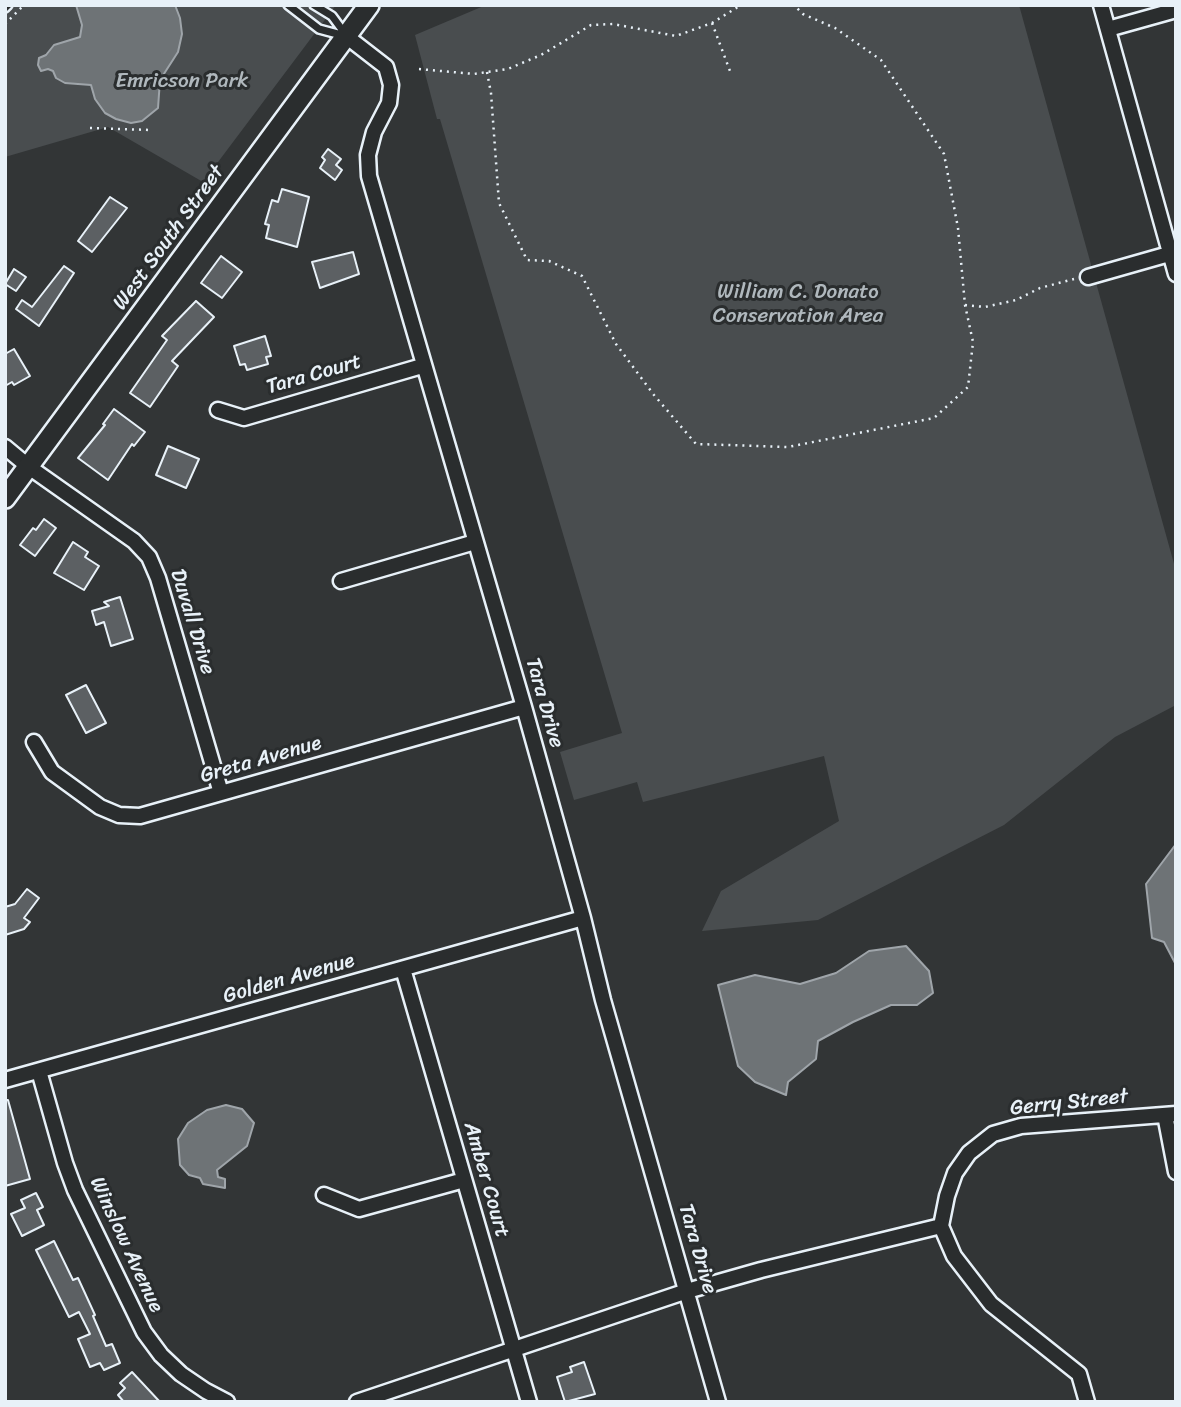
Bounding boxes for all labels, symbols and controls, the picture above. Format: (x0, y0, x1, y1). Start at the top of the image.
park label: Emricson Park (116, 69, 248, 95)
street label: West South Street (108, 161, 230, 315)
park label: William C. Donato Conservation Area (713, 280, 883, 330)
street label: Tara Court (264, 349, 364, 401)
street label: Duvall Drive (164, 566, 220, 678)
street label: Tara Drive (519, 655, 569, 751)
street label: Greta Avenue (198, 731, 324, 789)
street label: Golden Avenue (220, 948, 358, 1010)
street label: Gerry Street (1009, 1084, 1129, 1122)
street label: Amber Court (458, 1119, 514, 1241)
street label: Winslow Avenue (84, 1173, 168, 1317)
street label: Tara Drive (672, 1201, 722, 1297)

